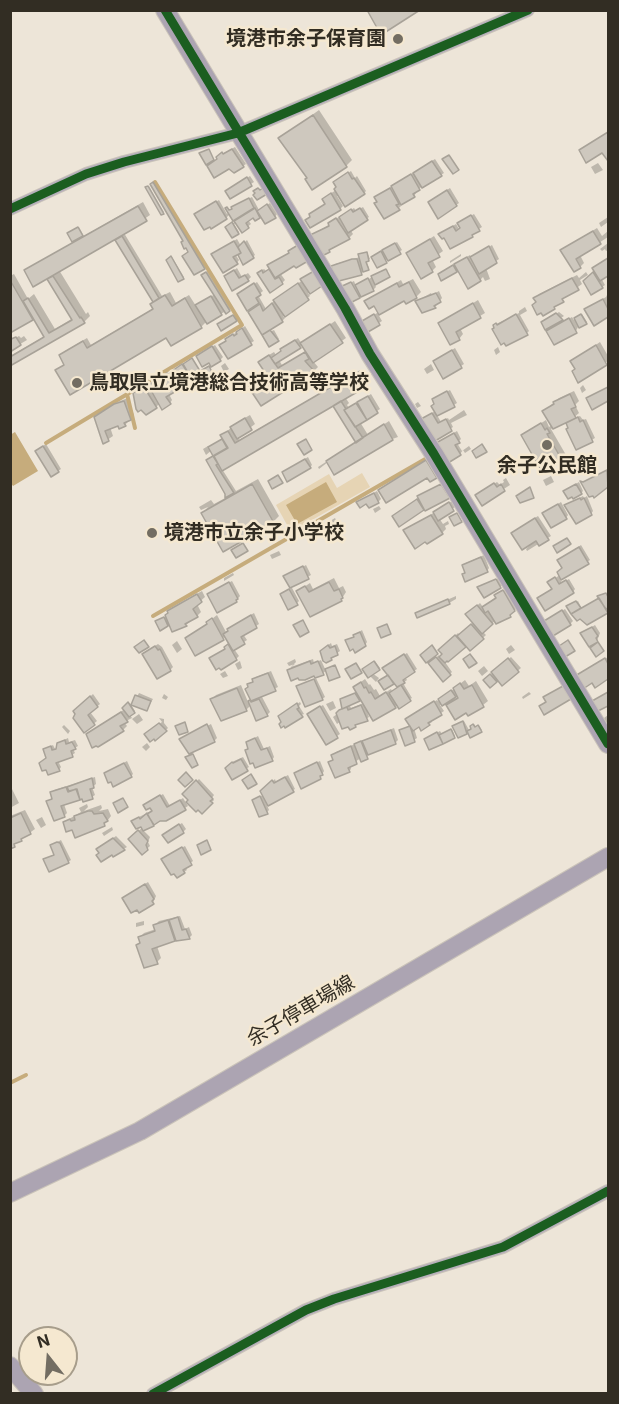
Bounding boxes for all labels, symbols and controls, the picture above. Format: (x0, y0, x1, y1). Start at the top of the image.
place label: 境港市余子保育園 (226, 27, 386, 51)
marker: 境港市余子保育園 (391, 32, 405, 46)
place label: 鳥取県立境港総合技術高等学校 (89, 371, 369, 395)
marker: 鳥取県立境港総合技術高等学校 (70, 376, 84, 390)
marker: 余子公民館 (540, 438, 554, 452)
place label: 余子公民館 (497, 454, 597, 478)
place label: 境港市立余子小学校 (164, 521, 344, 545)
marker: 境港市立余子小学校 (145, 526, 159, 540)
street label: 余子停車場線 (243, 971, 359, 1051)
north arrow (18, 1326, 78, 1386)
text: N (35, 1329, 52, 1352)

